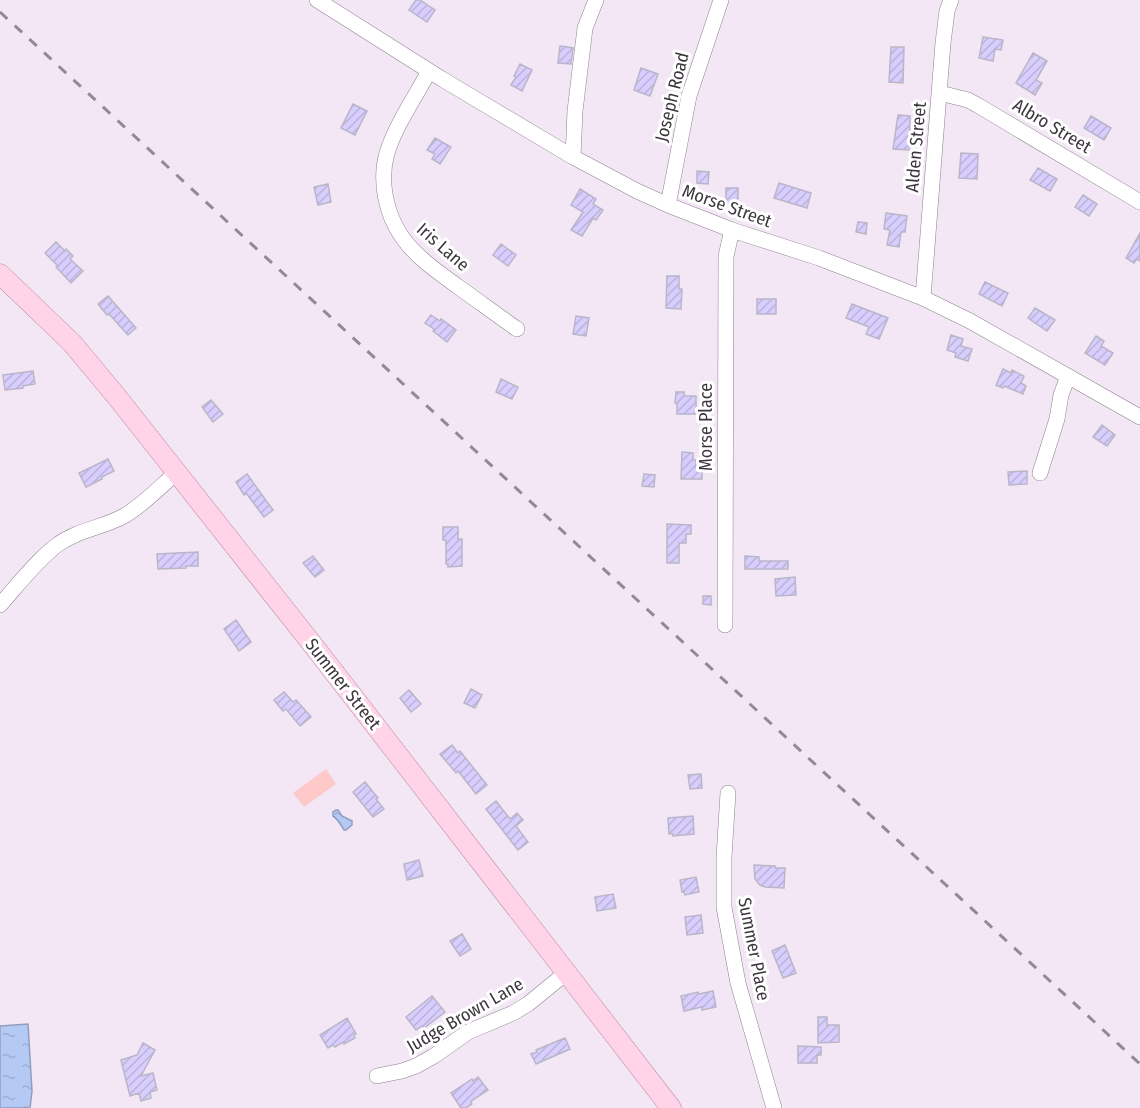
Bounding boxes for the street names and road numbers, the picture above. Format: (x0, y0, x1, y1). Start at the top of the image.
street label: Joseph Road (650, 50, 694, 144)
street label: Albro Street (1009, 94, 1095, 158)
street label: Alden Street (901, 101, 931, 193)
street label: Morse Street (679, 180, 775, 232)
street label: Iris Lane (412, 218, 474, 276)
street label: Morse Place (695, 383, 717, 471)
street label: Summer Street (301, 634, 386, 734)
street label: Summer Place (733, 896, 775, 1002)
street label: Judge Brown Lane (403, 973, 527, 1057)

